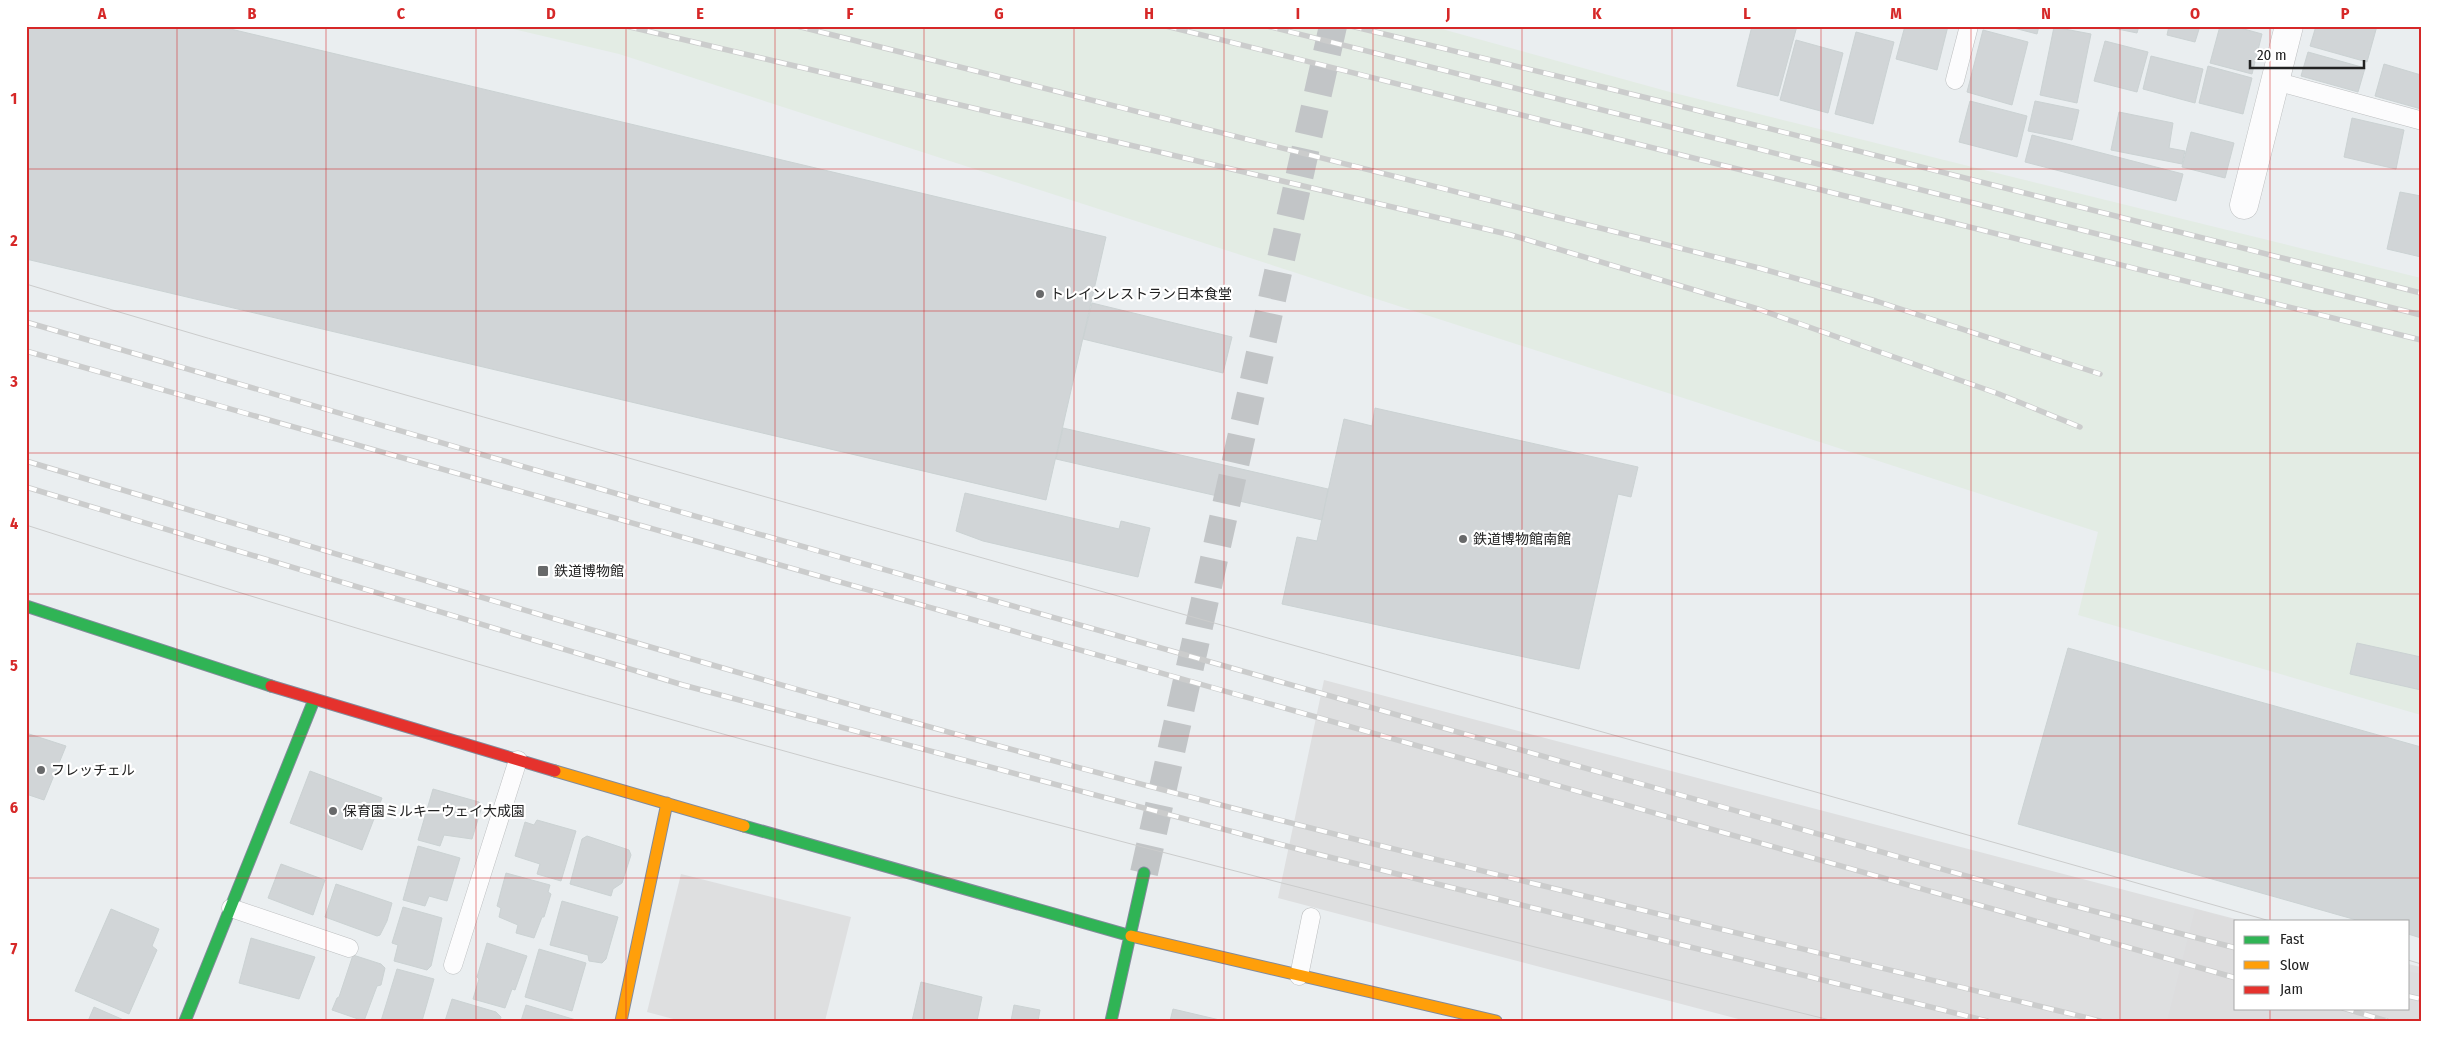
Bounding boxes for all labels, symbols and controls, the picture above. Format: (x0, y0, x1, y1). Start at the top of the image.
text: A (97, 4, 107, 23)
text: B (248, 4, 257, 23)
text: C (397, 4, 406, 23)
text: D (546, 4, 556, 23)
text: E (696, 4, 704, 23)
text: F (846, 4, 854, 23)
text: G (994, 4, 1004, 23)
text: H (1144, 4, 1154, 23)
text: I (1296, 4, 1300, 23)
text: J (1445, 4, 1450, 23)
text: K (1592, 4, 1602, 23)
text: L (1743, 4, 1751, 23)
text: M (1890, 4, 1902, 23)
text: N (2041, 4, 2051, 23)
text: O (2190, 4, 2200, 23)
text: P (2341, 4, 2350, 23)
scale bar (2250, 38, 2363, 70)
text: 20 m (2257, 46, 2287, 64)
text: 1 (11, 89, 17, 108)
text: 2 (9, 231, 18, 250)
place label: トレインレストラン日本食堂 (1050, 286, 1232, 303)
marker: トレインレストラン日本食堂 (1034, 288, 1046, 300)
text: 3 (9, 372, 18, 391)
text: 4 (10, 514, 18, 533)
place label: 鉄道博物館南館 (1473, 531, 1571, 548)
marker: 鉄道博物館南館 (1457, 533, 1469, 545)
place label: 鉄道博物館 (554, 563, 624, 580)
marker: 鉄道博物館 (536, 564, 550, 578)
text: 5 (10, 656, 18, 675)
place label: フレッチェル (51, 762, 135, 779)
marker: フレッチェル (35, 764, 47, 776)
text: 6 (10, 798, 18, 817)
place label: 保育園ミルキーウェイ大成園 (343, 803, 525, 820)
marker: 保育園ミルキーウェイ大成園 (327, 805, 339, 817)
legend (2234, 920, 2410, 1010)
text: Fast (2280, 930, 2304, 948)
text: 7 (11, 939, 18, 958)
text: Slow (2280, 956, 2309, 974)
text: Jam (2280, 980, 2303, 998)

